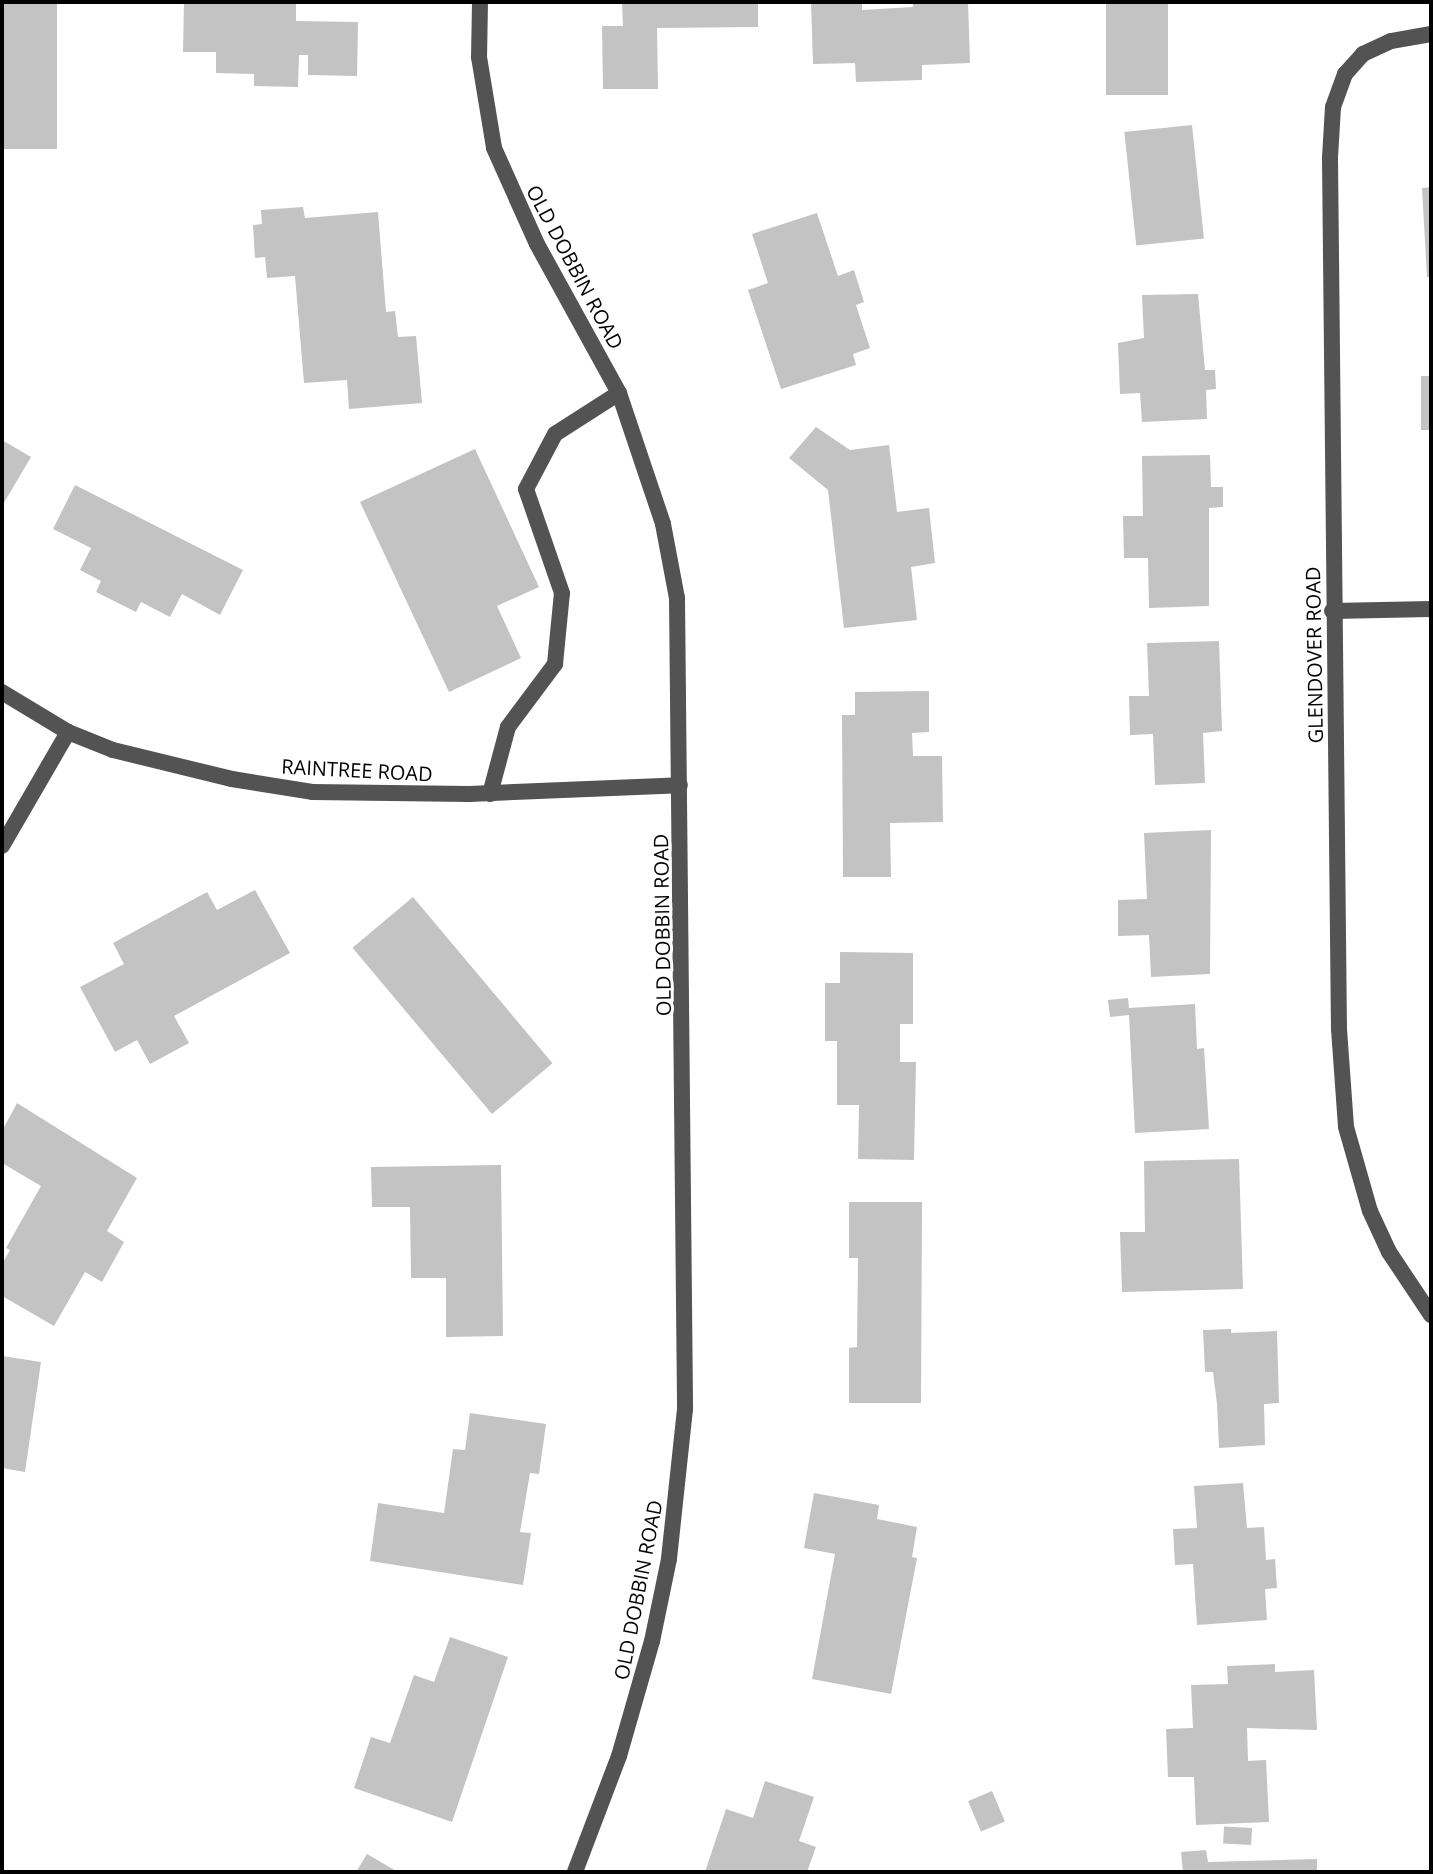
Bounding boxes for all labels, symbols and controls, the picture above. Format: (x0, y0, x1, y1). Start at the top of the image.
street label: OLD DOBBIN ROAD (522, 181, 628, 353)
street label: GLENDOVER ROAD (1300, 566, 1328, 744)
street label: RAINTREE ROAD (281, 754, 433, 786)
street label: OLD DOBBIN ROAD (648, 834, 676, 1016)
street label: OLD DOBBIN ROAD (609, 1498, 667, 1682)

